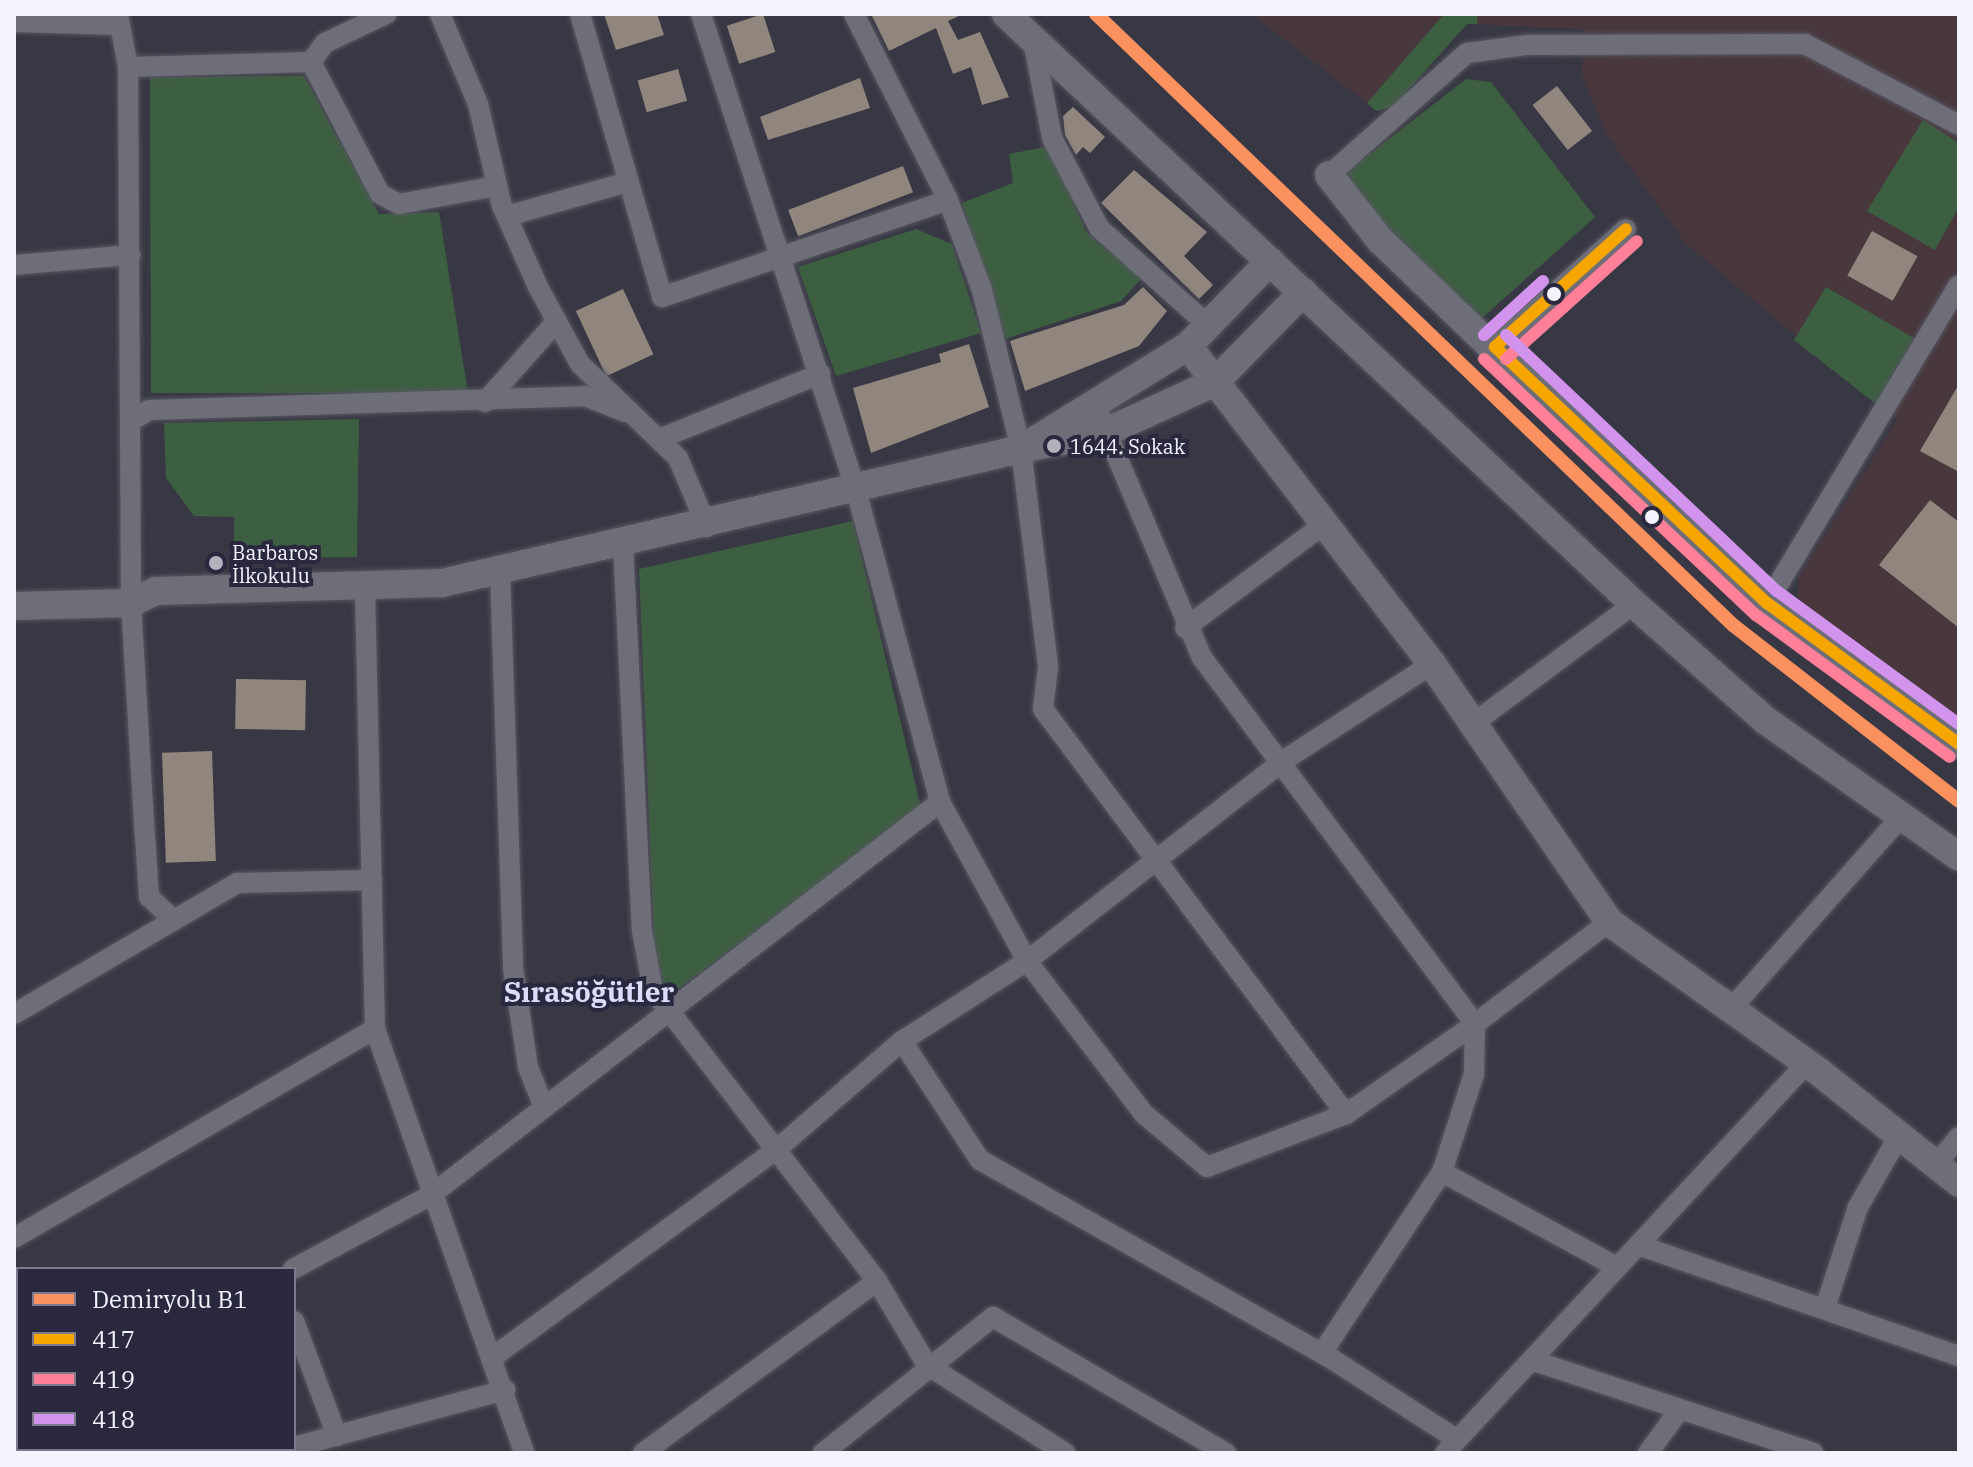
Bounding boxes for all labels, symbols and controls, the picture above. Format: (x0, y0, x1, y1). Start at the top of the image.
unlabelled marker (1546, 286, 1562, 302)
place label: 1644. Sokak (1070, 434, 1185, 458)
marker: 1644. Sokak (1045, 437, 1063, 455)
unlabelled marker (1644, 509, 1660, 525)
place label: Barbaros İlkokulu (232, 540, 318, 587)
marker: Barbaros İlkokulu (207, 554, 225, 572)
district label: Sırasöğütler (504, 975, 674, 1009)
legend (16, 1267, 296, 1451)
text: Demiryolu B1 (92, 1283, 248, 1315)
text: 417 (92, 1323, 135, 1355)
text: 419 (92, 1363, 135, 1395)
text: 418 (92, 1403, 135, 1435)

